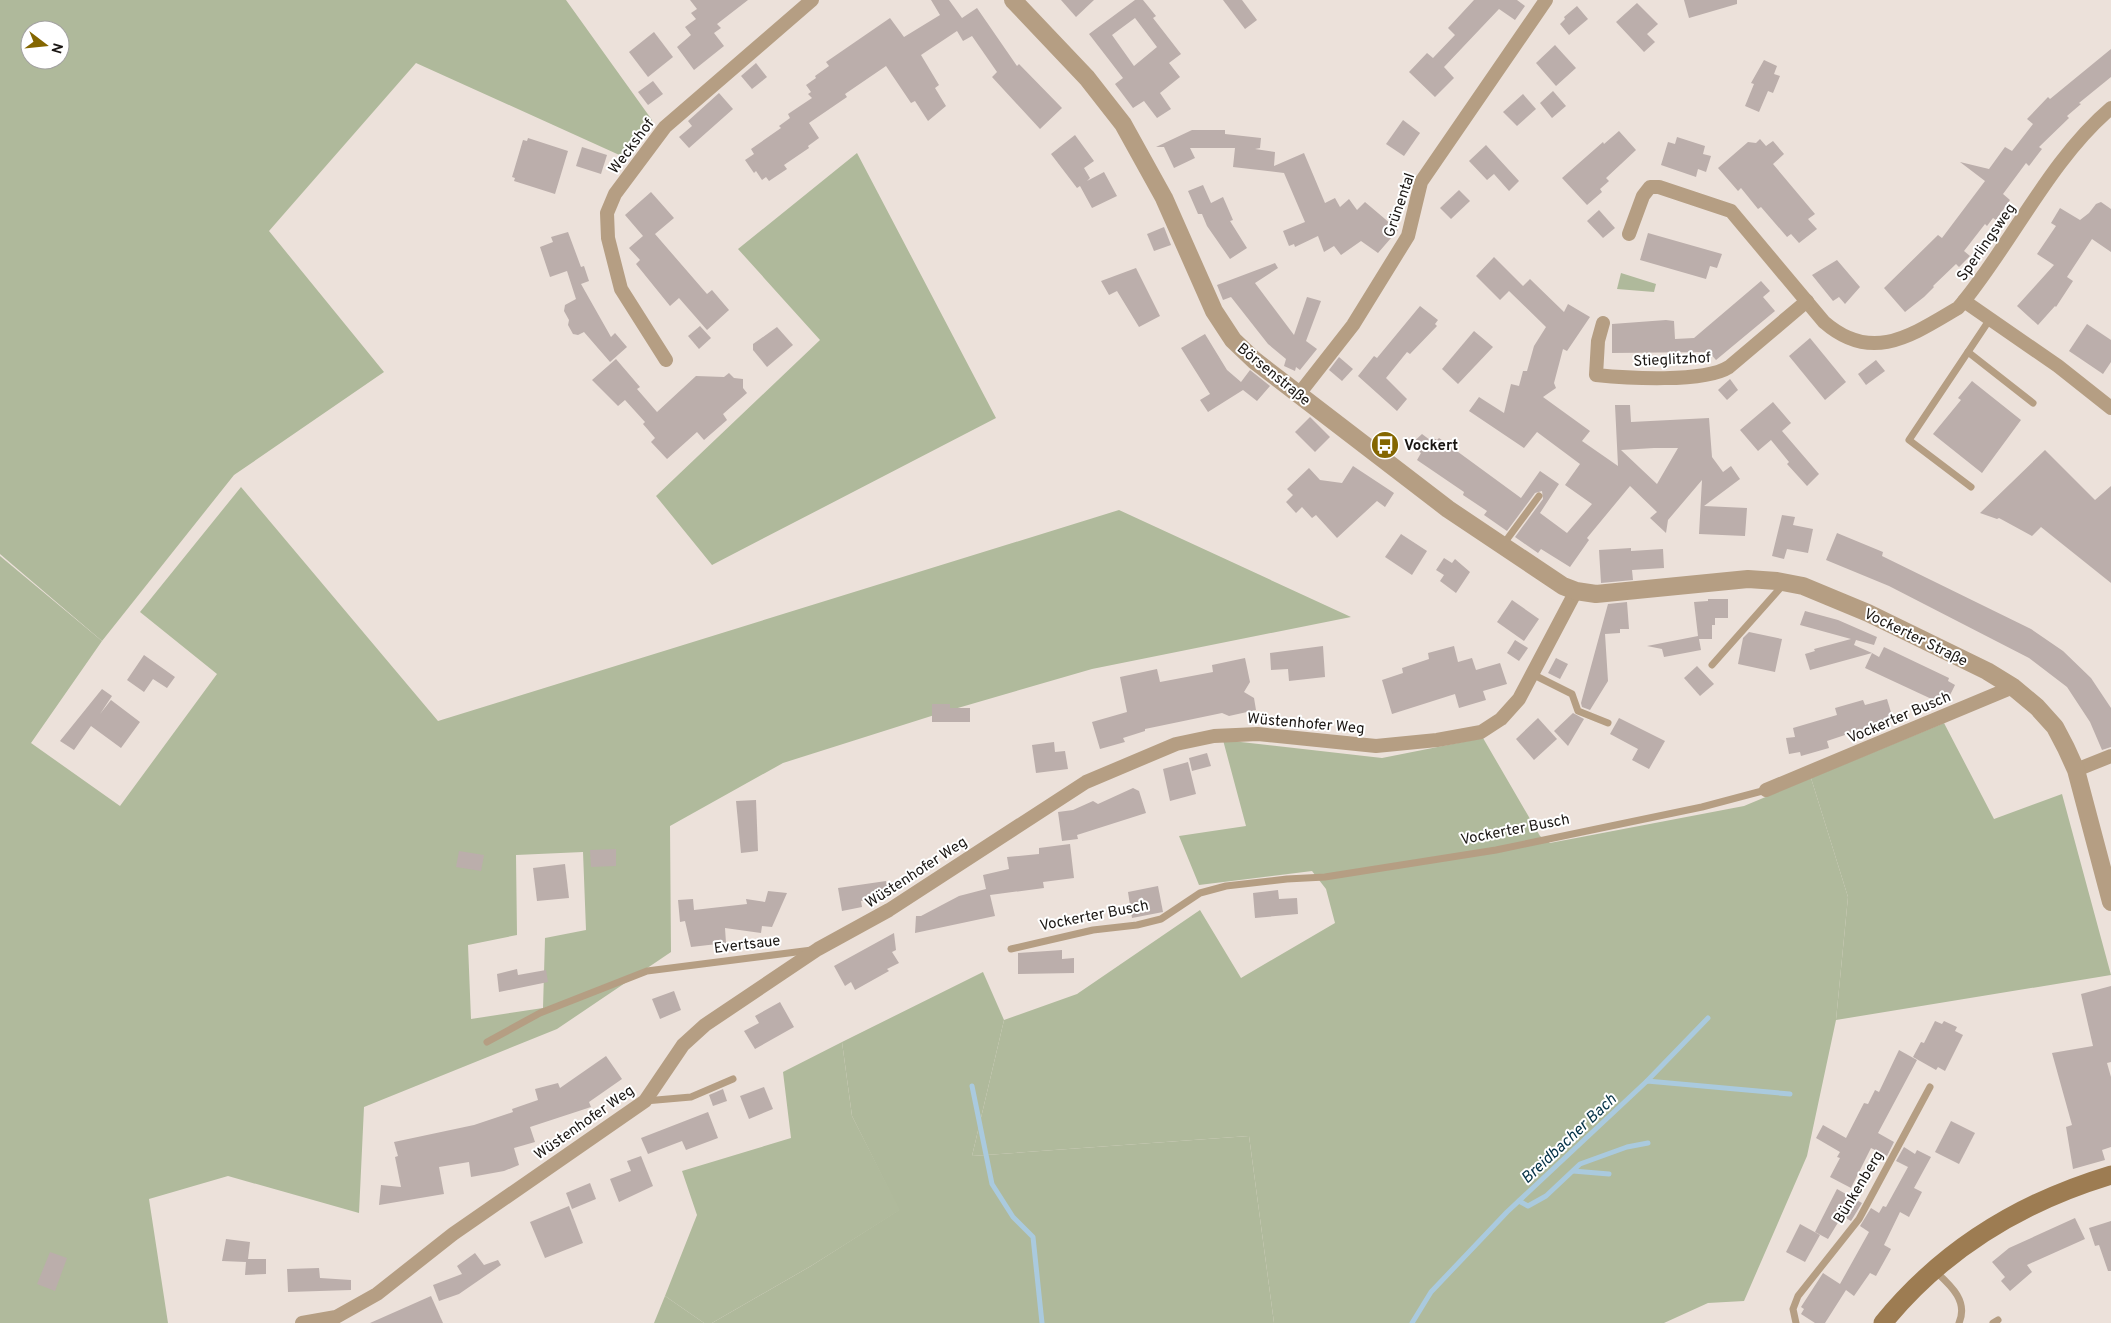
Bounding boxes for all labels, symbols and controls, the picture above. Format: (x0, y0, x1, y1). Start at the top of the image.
north arrow (20, 20, 70, 70)
text: N (46, 41, 66, 55)
street label: Weckshof (605, 115, 659, 178)
street label: Grünental (1381, 171, 1420, 240)
street label: Sperlingsweg (1953, 200, 2021, 285)
street label: Börsenstraße (1232, 340, 1314, 411)
street label: Stieglitzhof (1633, 349, 1711, 372)
bus stop icon: Vockert (1370, 430, 1400, 460)
place label: Vockert (1404, 437, 1458, 456)
street label: Vockerter Straße (1860, 605, 1970, 672)
street label: Vockerter Busch (1845, 688, 1954, 749)
street label: Wüstenhofer Weg (1246, 710, 1365, 739)
street label: Vockerter Busch (1459, 811, 1571, 850)
street label: Wüstenhofer Weg (862, 833, 971, 913)
street label: Vockerter Busch (1038, 897, 1150, 936)
street label: Evertsaue (713, 932, 782, 959)
street label: Wüstenhofer Weg (531, 1082, 639, 1165)
water label: Breidbacher Bach (1518, 1090, 1621, 1189)
street label: Bünkenberg (1830, 1148, 1888, 1228)

